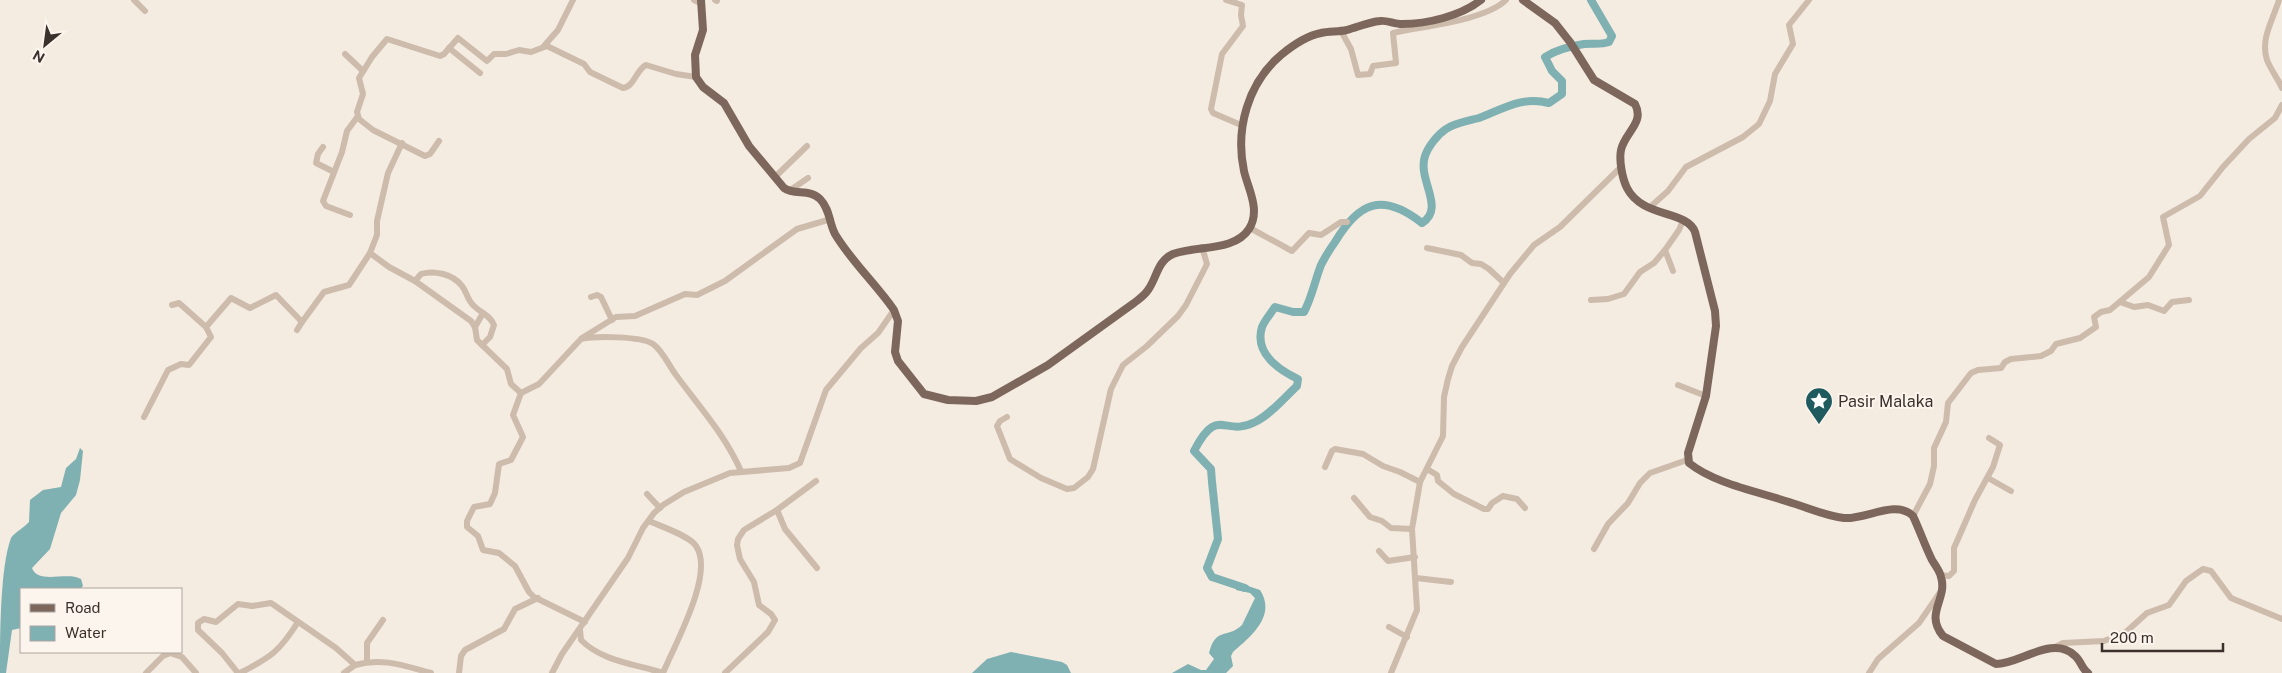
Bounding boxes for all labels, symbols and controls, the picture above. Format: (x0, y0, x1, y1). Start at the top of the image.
north arrow (20, 20, 70, 70)
text: N (30, 47, 47, 66)
place icon: Pasir Malaka (1804, 386, 1834, 425)
place label: Pasir Malaka (1838, 392, 1933, 411)
legend (20, 588, 182, 653)
text: Road (65, 599, 101, 616)
scale bar (2102, 620, 2223, 652)
text: Water (65, 624, 107, 641)
text: 200 m (2110, 629, 2154, 646)

